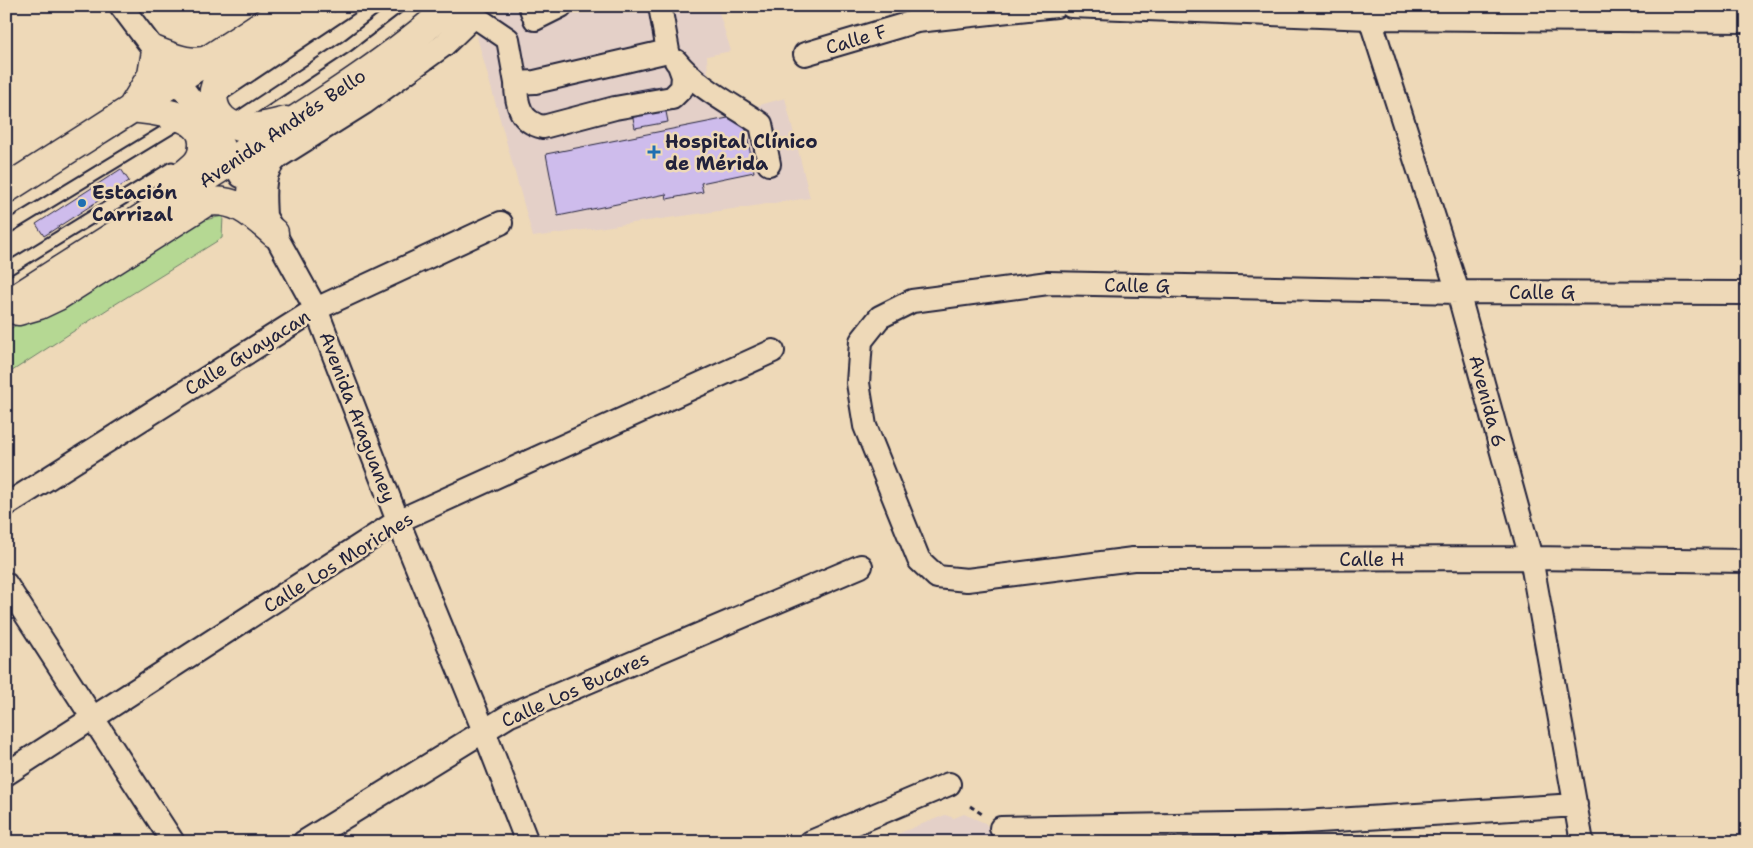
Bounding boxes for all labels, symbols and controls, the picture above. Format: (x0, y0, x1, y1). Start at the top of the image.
street label: Calle F (823, 19, 890, 60)
street label: Avenida Andrés Bello (194, 63, 371, 194)
place label: Hospital Clínico de Mérida (665, 129, 817, 176)
marker: Hospital Clínico de Mérida (647, 145, 661, 159)
place label: Estación Carrizal (92, 180, 177, 227)
marker: Estación Carrizal (76, 197, 88, 209)
street label: Calle G (1104, 272, 1170, 299)
street label: Calle G (1509, 280, 1575, 305)
street label: Calle Guayacan (180, 304, 315, 401)
street label: Avenida Araguaney (313, 328, 402, 506)
street label: Avenida 6 (1463, 352, 1512, 450)
street label: Calle Los Moriches (259, 506, 418, 619)
street label: Calle H (1339, 547, 1405, 572)
street label: Calle Los Bucares (497, 646, 653, 733)

